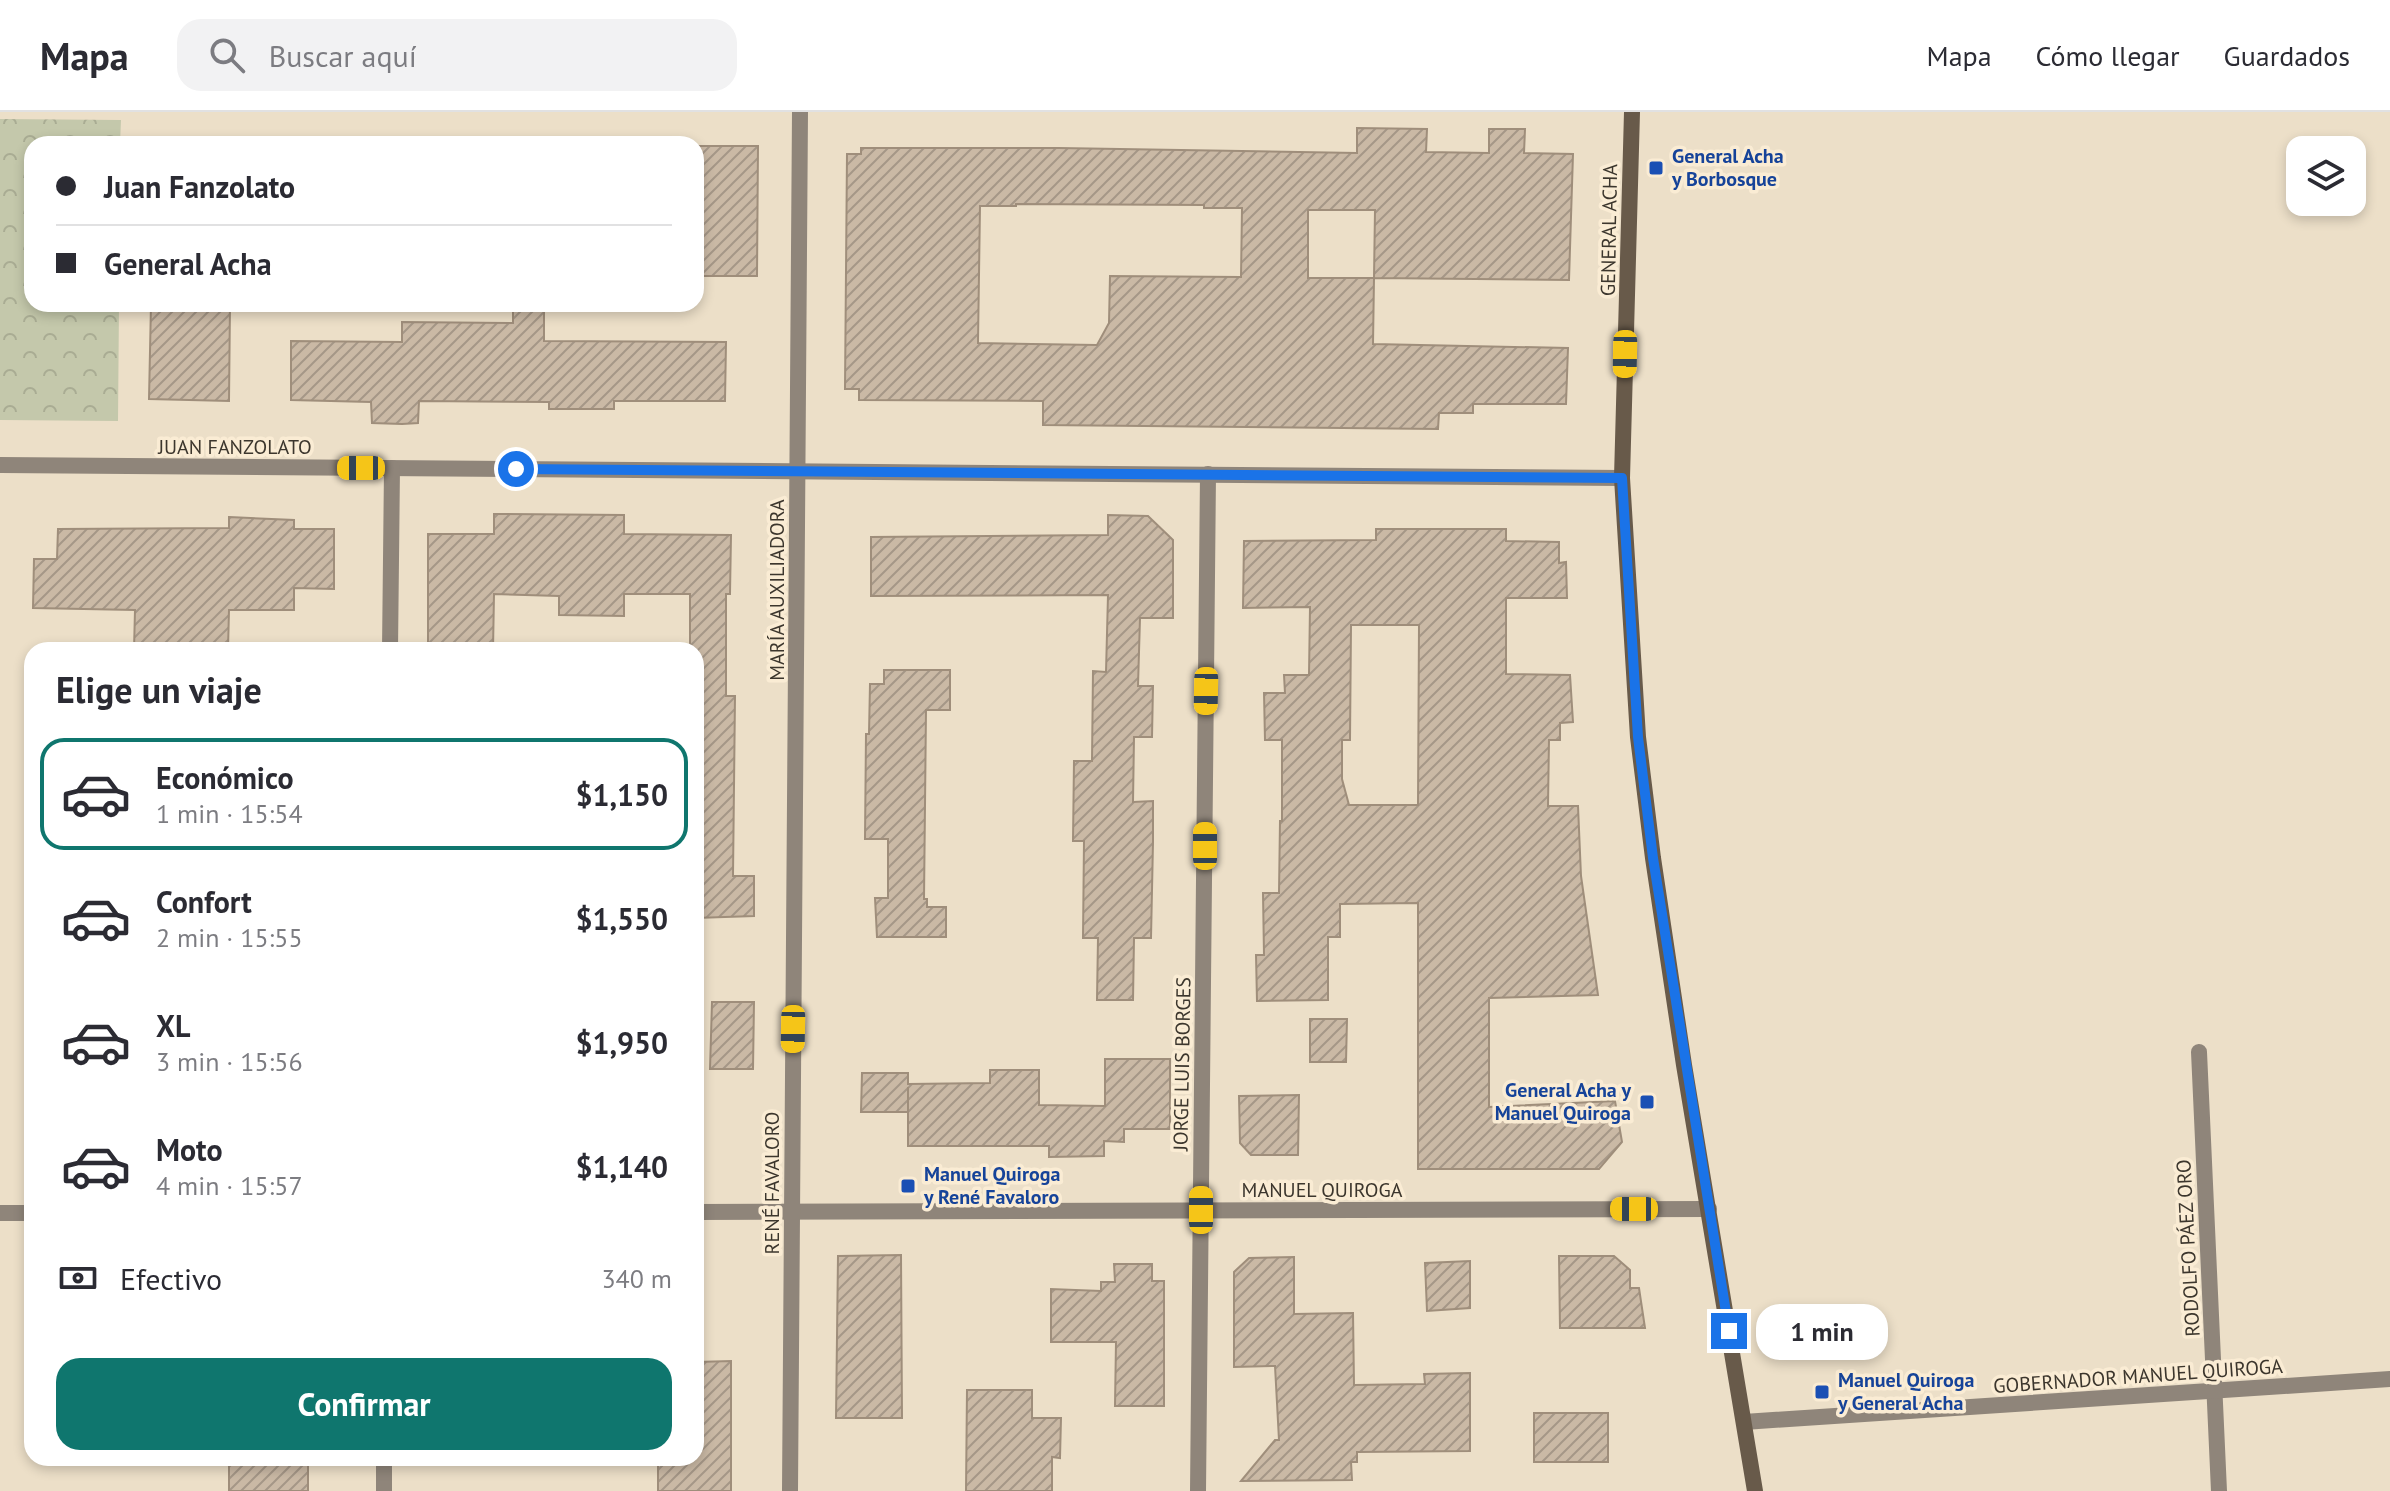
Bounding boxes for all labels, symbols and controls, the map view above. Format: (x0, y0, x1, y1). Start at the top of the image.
search box (177, 19, 737, 91)
text: Mapa (40, 31, 129, 80)
icon: search (205, 33, 249, 77)
text: Buscar aquí (269, 36, 417, 75)
text: Mapa (1927, 37, 1992, 74)
text: Cómo llegar (2036, 37, 2180, 74)
text: Guardados (2224, 37, 2350, 74)
map controls (2286, 136, 2366, 216)
button: layers (2286, 136, 2366, 216)
place label: General Acha y Borbosque (1671, 143, 1784, 192)
marker: General Acha y Borbosque (1647, 159, 1665, 177)
street label: GENERAL ACHA (1595, 163, 1623, 296)
text: Juan Fanzolato (104, 167, 295, 206)
text: General Acha (104, 244, 272, 283)
car (1613, 330, 1637, 378)
street label: JUAN FANZOLATO (157, 434, 312, 460)
route start (498, 451, 534, 487)
car (337, 456, 385, 480)
street label: MARÍA AUXILIADORA (764, 499, 790, 681)
text: Elige un viaje (56, 666, 262, 713)
car (1194, 667, 1218, 715)
icon: car (60, 758, 132, 830)
text: Económico (156, 758, 294, 797)
text: $1,150 (575, 775, 668, 814)
text: 1 min · 15:54 (156, 797, 303, 830)
car (1193, 822, 1217, 870)
icon: car (60, 882, 132, 954)
text: Confort (156, 882, 252, 921)
text: $1,550 (575, 899, 668, 938)
text: 2 min · 15:55 (156, 921, 303, 954)
street label: JORGE LUIS BORGES (1167, 977, 1197, 1152)
car (781, 1005, 805, 1053)
icon: car (60, 1006, 132, 1078)
text: XL (156, 1006, 190, 1045)
text: $1,950 (575, 1023, 668, 1062)
text: 3 min · 15:56 (156, 1045, 303, 1078)
place label: General Acha y Manuel Quiroga (1495, 1077, 1631, 1126)
marker: General Acha y Manuel Quiroga (1638, 1093, 1656, 1111)
street label: RENÉ FAVALORO (759, 1112, 785, 1254)
icon: car (60, 1130, 132, 1202)
text: Moto (156, 1130, 223, 1169)
text: $1,140 (575, 1147, 668, 1186)
street label: RODOLFO PÁEZ ORO (2170, 1159, 2206, 1337)
place label: Manuel Quiroga y René Favaloro (923, 1161, 1060, 1210)
text: 4 min · 15:57 (156, 1169, 303, 1202)
marker: Manuel Quiroga y René Favaloro (899, 1177, 917, 1195)
street label: MANUEL QUIROGA (1242, 1177, 1403, 1203)
car (1189, 1186, 1213, 1234)
car (1610, 1197, 1658, 1221)
icon: cash (56, 1256, 100, 1300)
text: Efectivo (120, 1259, 222, 1298)
text: 340 m (601, 1262, 672, 1295)
callout: 1 min (1757, 1303, 1889, 1359)
route end (1711, 1313, 1747, 1349)
text: 1 min (1790, 1315, 1854, 1348)
street label: GOBERNADOR MANUEL QUIROGA (1992, 1353, 2284, 1399)
button: Confirmar (56, 1358, 672, 1450)
place label: Manuel Quiroga y General Acha (1837, 1367, 1974, 1416)
marker: Manuel Quiroga y General Acha (1813, 1383, 1831, 1401)

